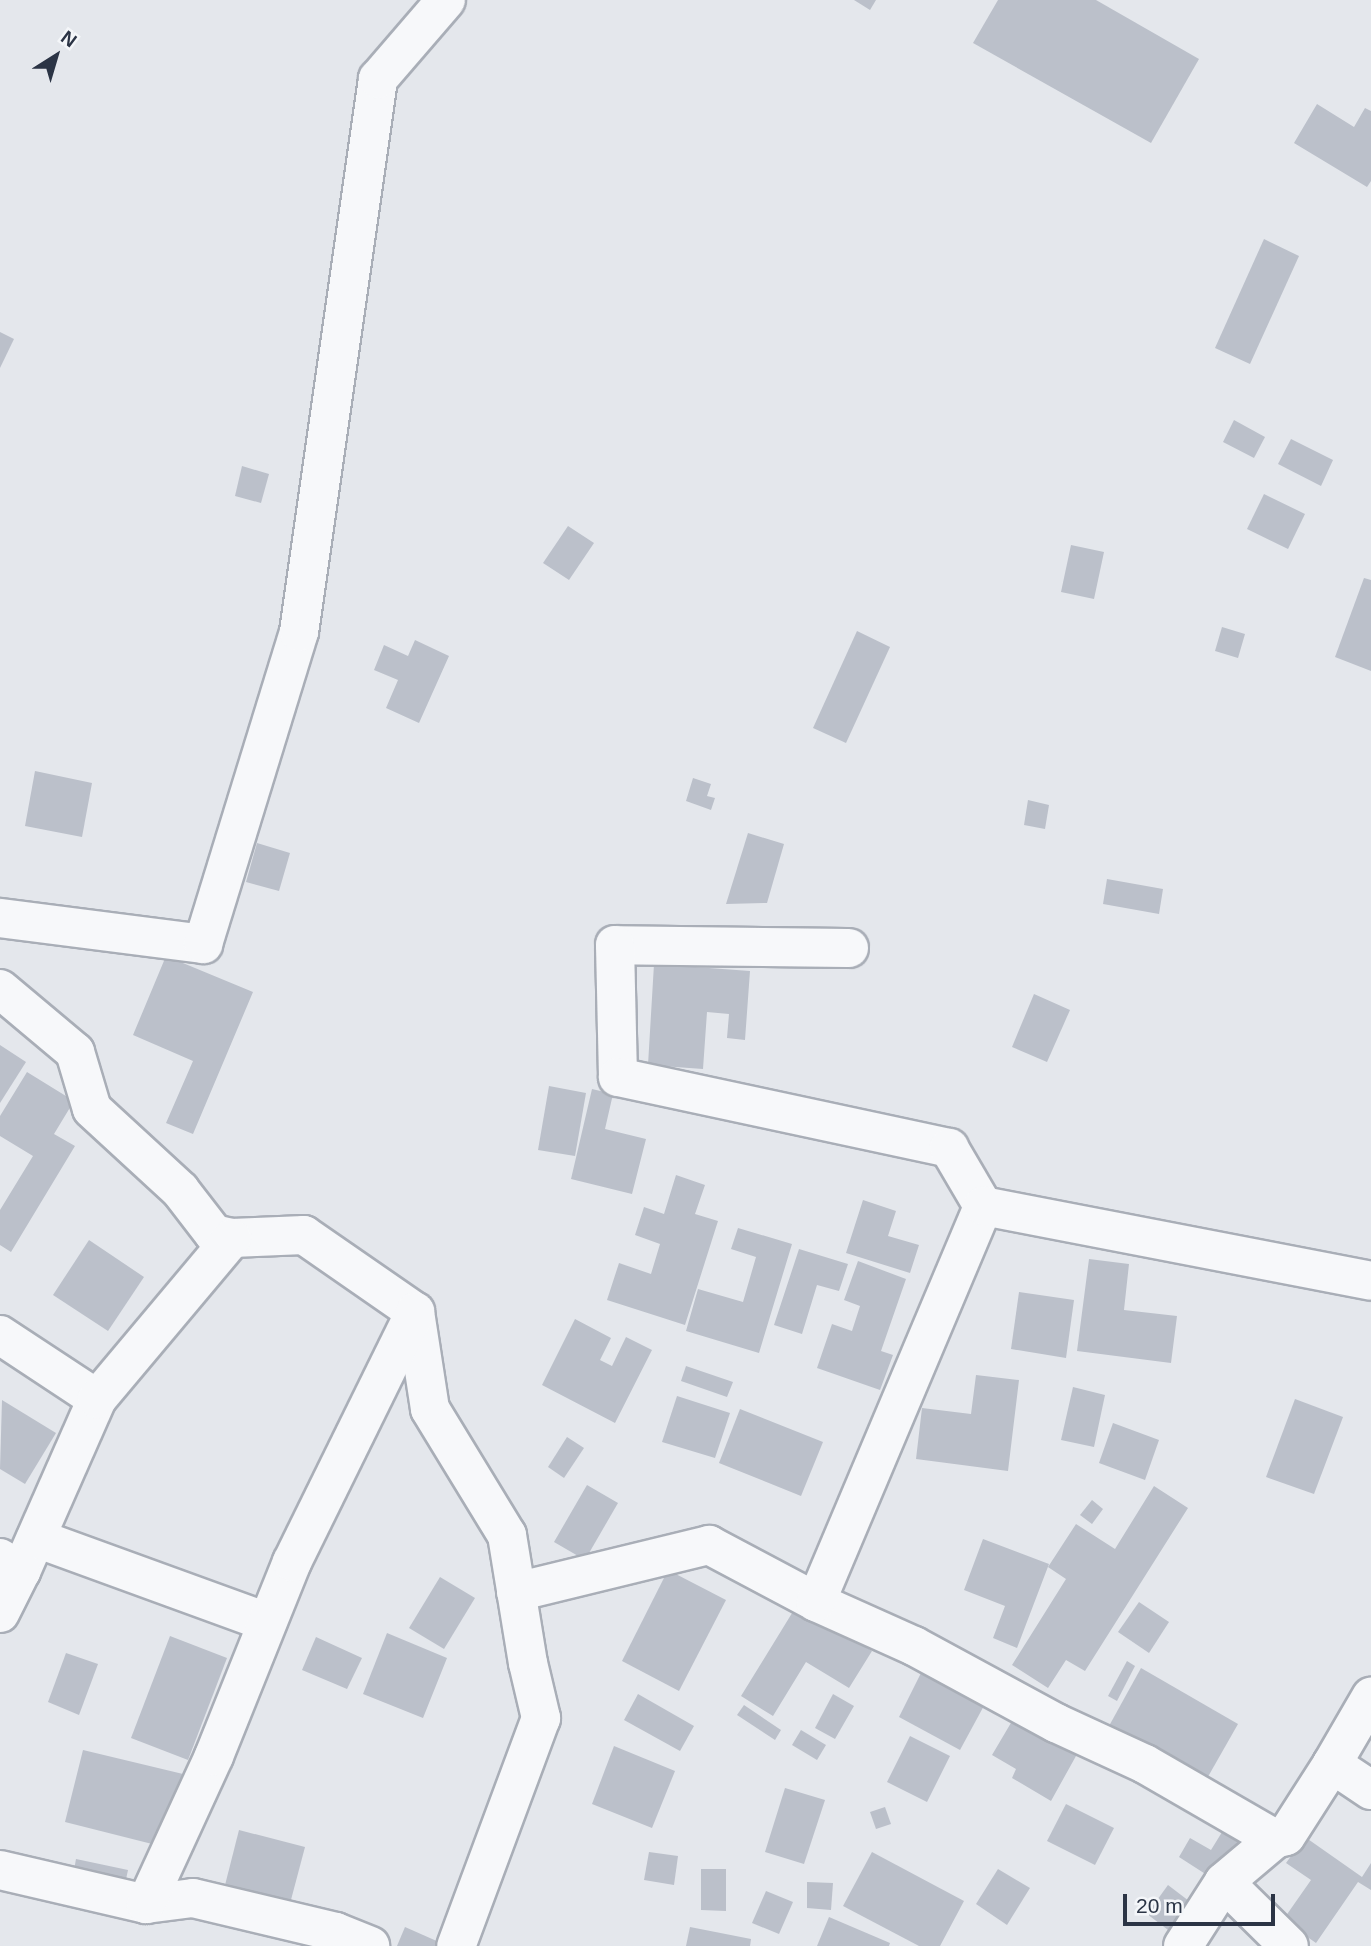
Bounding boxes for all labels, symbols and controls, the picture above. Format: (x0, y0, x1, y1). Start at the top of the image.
north arrow (21, 21, 91, 91)
text: N (57, 26, 81, 51)
scale bar (1126, 1880, 1278, 1924)
text: 20 m (1136, 1894, 1183, 1917)

